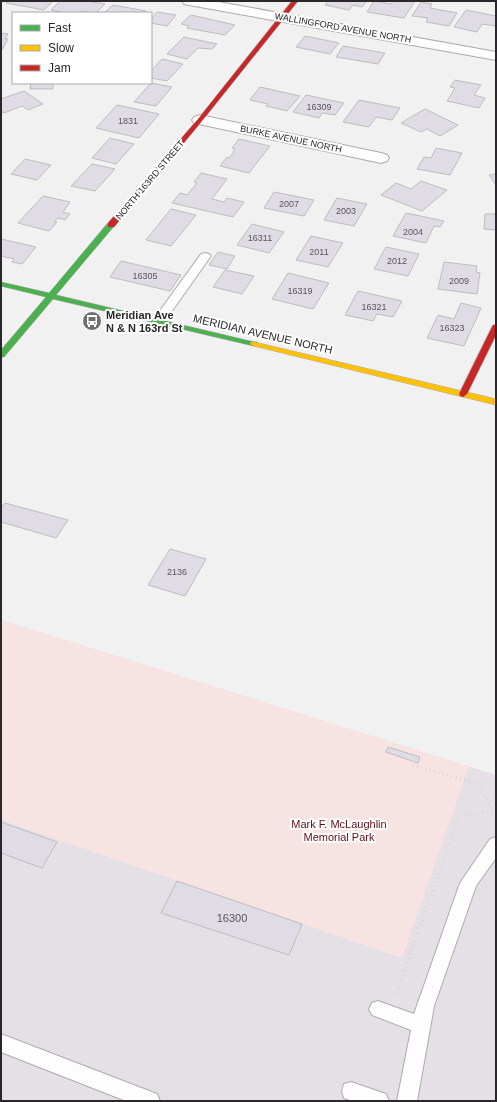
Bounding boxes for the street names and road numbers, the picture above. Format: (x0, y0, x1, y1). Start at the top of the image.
street label: WALLINGFORD AVENUE NORTH (274, 11, 412, 45)
street label: BURKE AVENUE NORTH (239, 123, 343, 155)
street label: NORTH 163RD STREET (114, 138, 186, 222)
street label: MERIDIAN AVENUE NORTH (192, 312, 334, 356)

